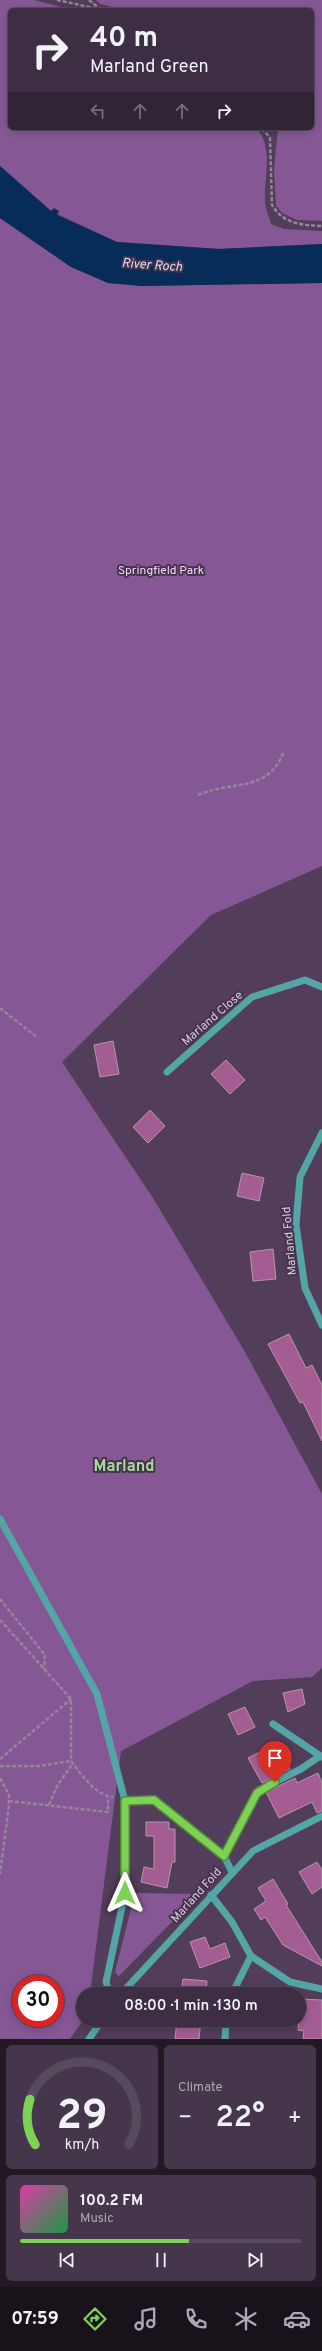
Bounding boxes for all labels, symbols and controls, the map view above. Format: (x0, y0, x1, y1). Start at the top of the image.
text: 40 m (90, 21, 158, 57)
icon: right (24, 24, 76, 76)
text: Marland Green (90, 56, 209, 79)
icon: left (87, 100, 109, 122)
icon: ahead (129, 100, 151, 122)
icon: ahead (171, 100, 193, 122)
icon: right (213, 100, 235, 122)
water label: River Roch (121, 256, 183, 276)
park label: Springfield Park (118, 563, 204, 579)
street label: Marland Close (179, 988, 247, 1050)
street label: Marland Fold (279, 1206, 301, 1276)
district label: Marland (93, 1457, 155, 1477)
pin (258, 1741, 292, 1782)
icon: arrive (264, 1747, 286, 1769)
street label: Marland Fold (168, 1865, 226, 1927)
position arrow (104, 1872, 146, 1914)
speed limit sign: 30 (12, 1975, 64, 2027)
text: 08:00 · 1 min · 130 m (124, 1997, 258, 2016)
text: Climate (178, 2080, 223, 2096)
text: 29 (57, 2091, 108, 2144)
text: 22° (215, 2100, 265, 2137)
text: − (178, 2105, 192, 2132)
text: + (288, 2105, 302, 2132)
text: km/h (65, 2136, 99, 2154)
text: 100.2 FM (80, 2192, 143, 2211)
text: Music (80, 2211, 114, 2227)
icon: previous (56, 2249, 78, 2271)
icon: pause (150, 2249, 172, 2271)
icon: next (244, 2249, 266, 2271)
icon: directions (81, 2305, 109, 2333)
icon: music (132, 2305, 160, 2333)
icon: phone (182, 2305, 210, 2333)
icon: climate (232, 2305, 260, 2333)
icon: car (283, 2305, 311, 2333)
text: 07:59 (11, 2308, 59, 2331)

